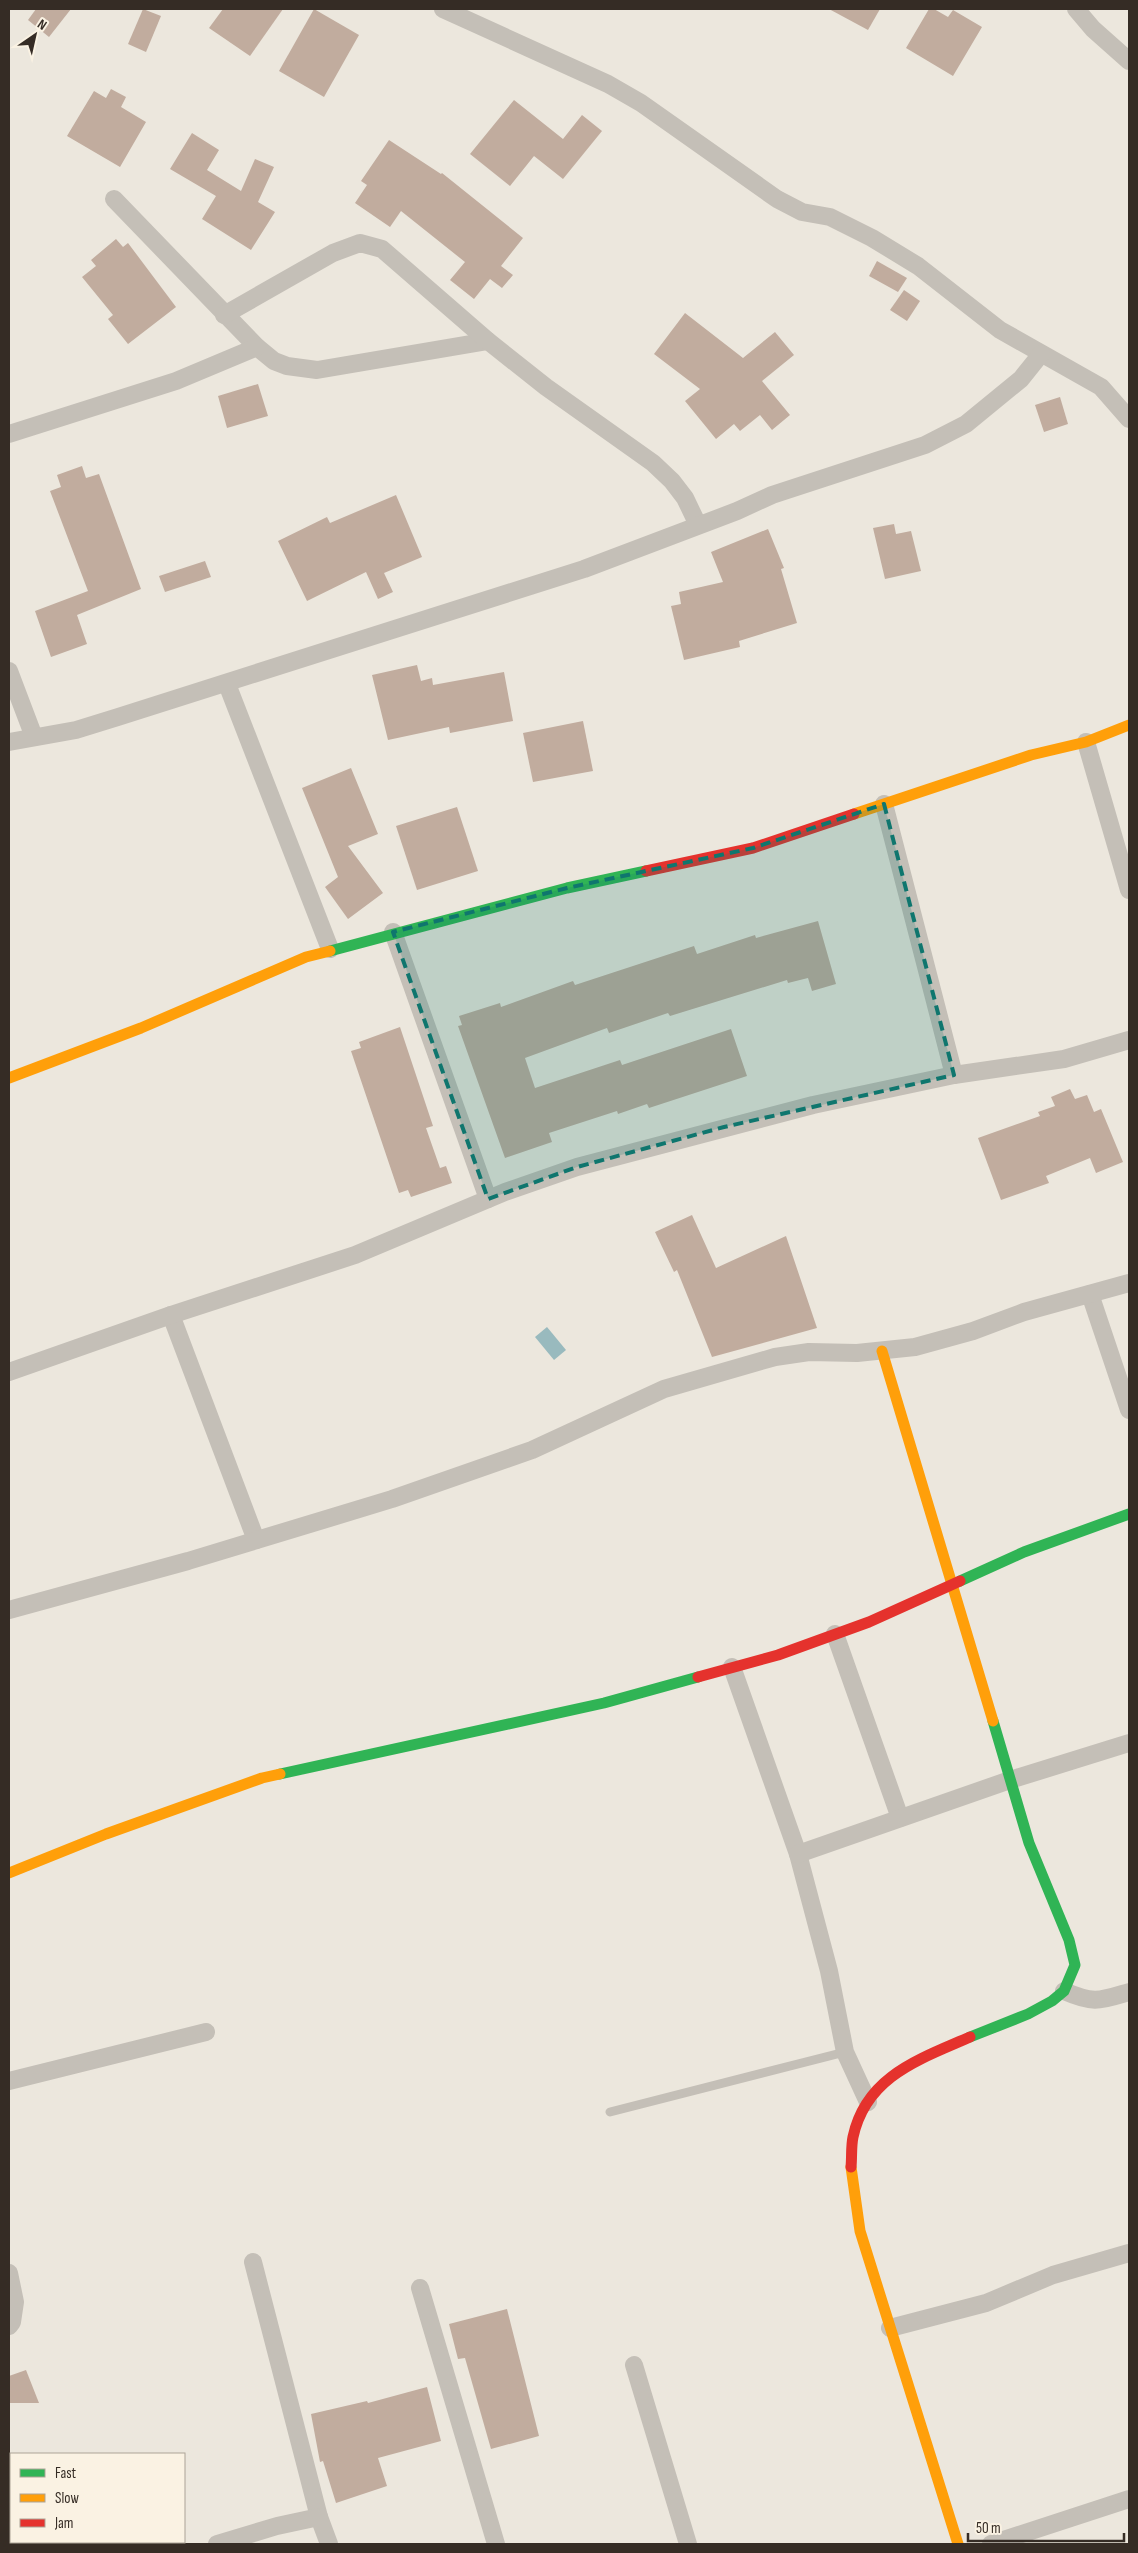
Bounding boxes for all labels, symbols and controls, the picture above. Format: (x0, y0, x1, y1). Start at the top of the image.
north arrow (10, 10, 60, 60)
text: N (34, 15, 50, 34)
legend (10, 2453, 185, 2543)
text: Fast (55, 2464, 77, 2483)
text: Slow (55, 2489, 79, 2508)
scale bar (968, 2510, 1124, 2542)
text: Jam (54, 2514, 73, 2533)
text: 50 m (976, 2519, 1001, 2538)

